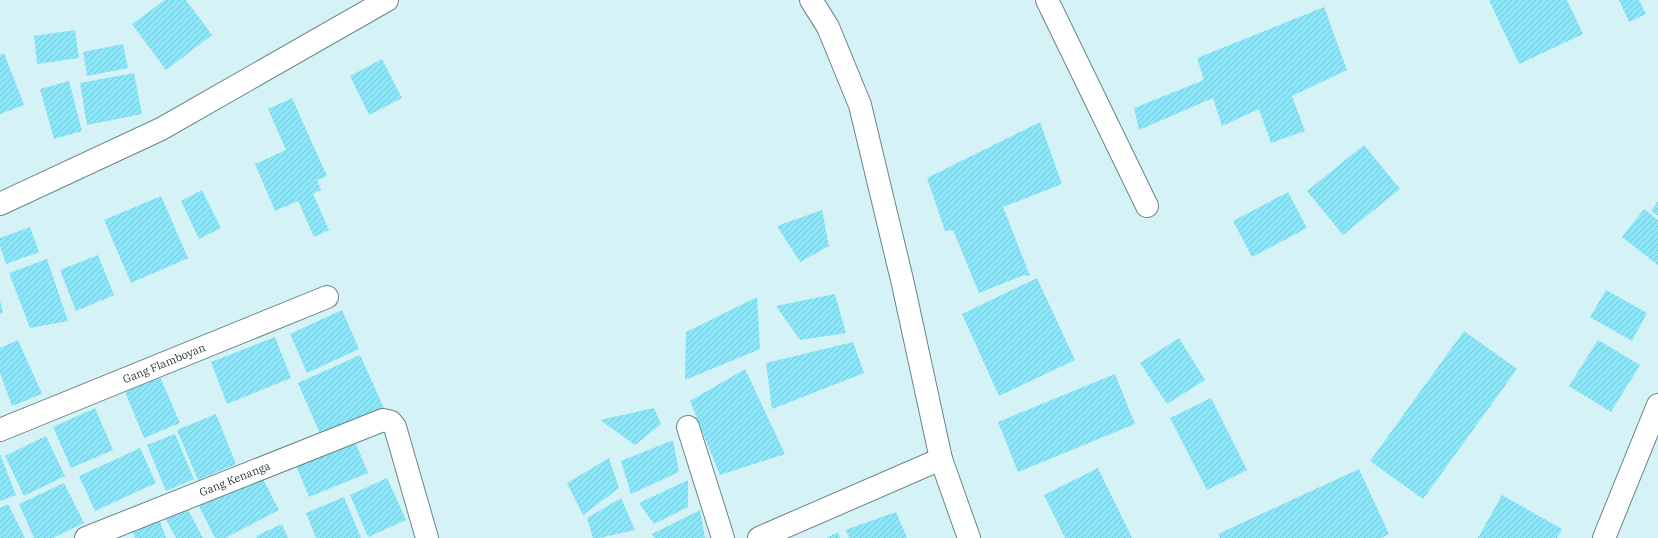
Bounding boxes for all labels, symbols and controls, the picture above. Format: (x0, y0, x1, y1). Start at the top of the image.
street label: Gang Flamboyan (121, 340, 207, 386)
street label: Gang Kenanga (197, 459, 272, 499)

